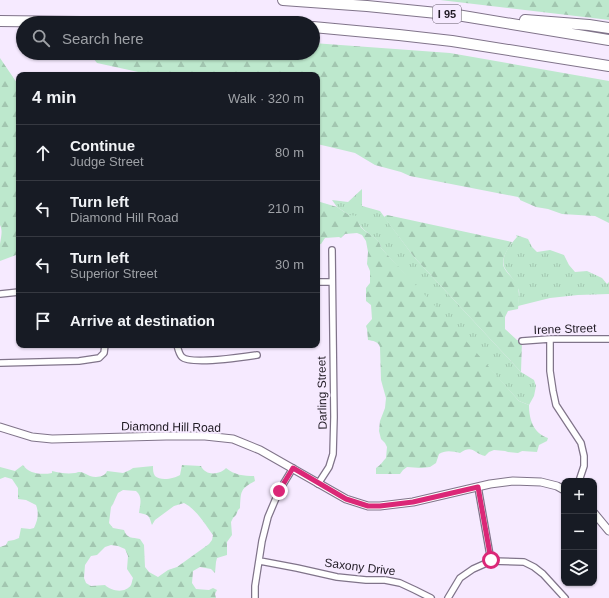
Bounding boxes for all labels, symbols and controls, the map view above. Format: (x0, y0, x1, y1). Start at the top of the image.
road number: I 95 (433, 5, 461, 23)
search box (16, 16, 320, 60)
icon: search (30, 27, 52, 49)
text: Search here (62, 30, 144, 47)
text: 4 min (32, 88, 76, 107)
text: Walk · 320 m (228, 91, 304, 106)
text: Continue (70, 137, 135, 154)
icon: ahead (32, 142, 54, 164)
text: 80 m (275, 145, 304, 160)
text: Judge Street (70, 154, 144, 169)
text: Turn left (70, 193, 129, 210)
icon: left (32, 198, 54, 220)
text: 210 m (268, 201, 304, 216)
text: Diamond Hill Road (70, 210, 178, 225)
text: Turn left (70, 249, 129, 266)
icon: left (32, 254, 54, 276)
text: 30 m (275, 257, 304, 272)
text: Superior Street (70, 266, 157, 281)
icon: arrive (32, 310, 54, 332)
text: Arrive at destination (70, 312, 215, 329)
street label: Irene Street (533, 321, 597, 337)
street label: Darling Street (314, 356, 330, 430)
street label: Diamond Hill Road (121, 419, 221, 435)
map controls (561, 478, 597, 586)
button: + (561, 478, 597, 514)
route end (270, 482, 288, 500)
button: − (561, 514, 597, 550)
button: layers (561, 550, 597, 586)
route start (482, 551, 500, 569)
street label: Saxony Drive (324, 556, 397, 578)

